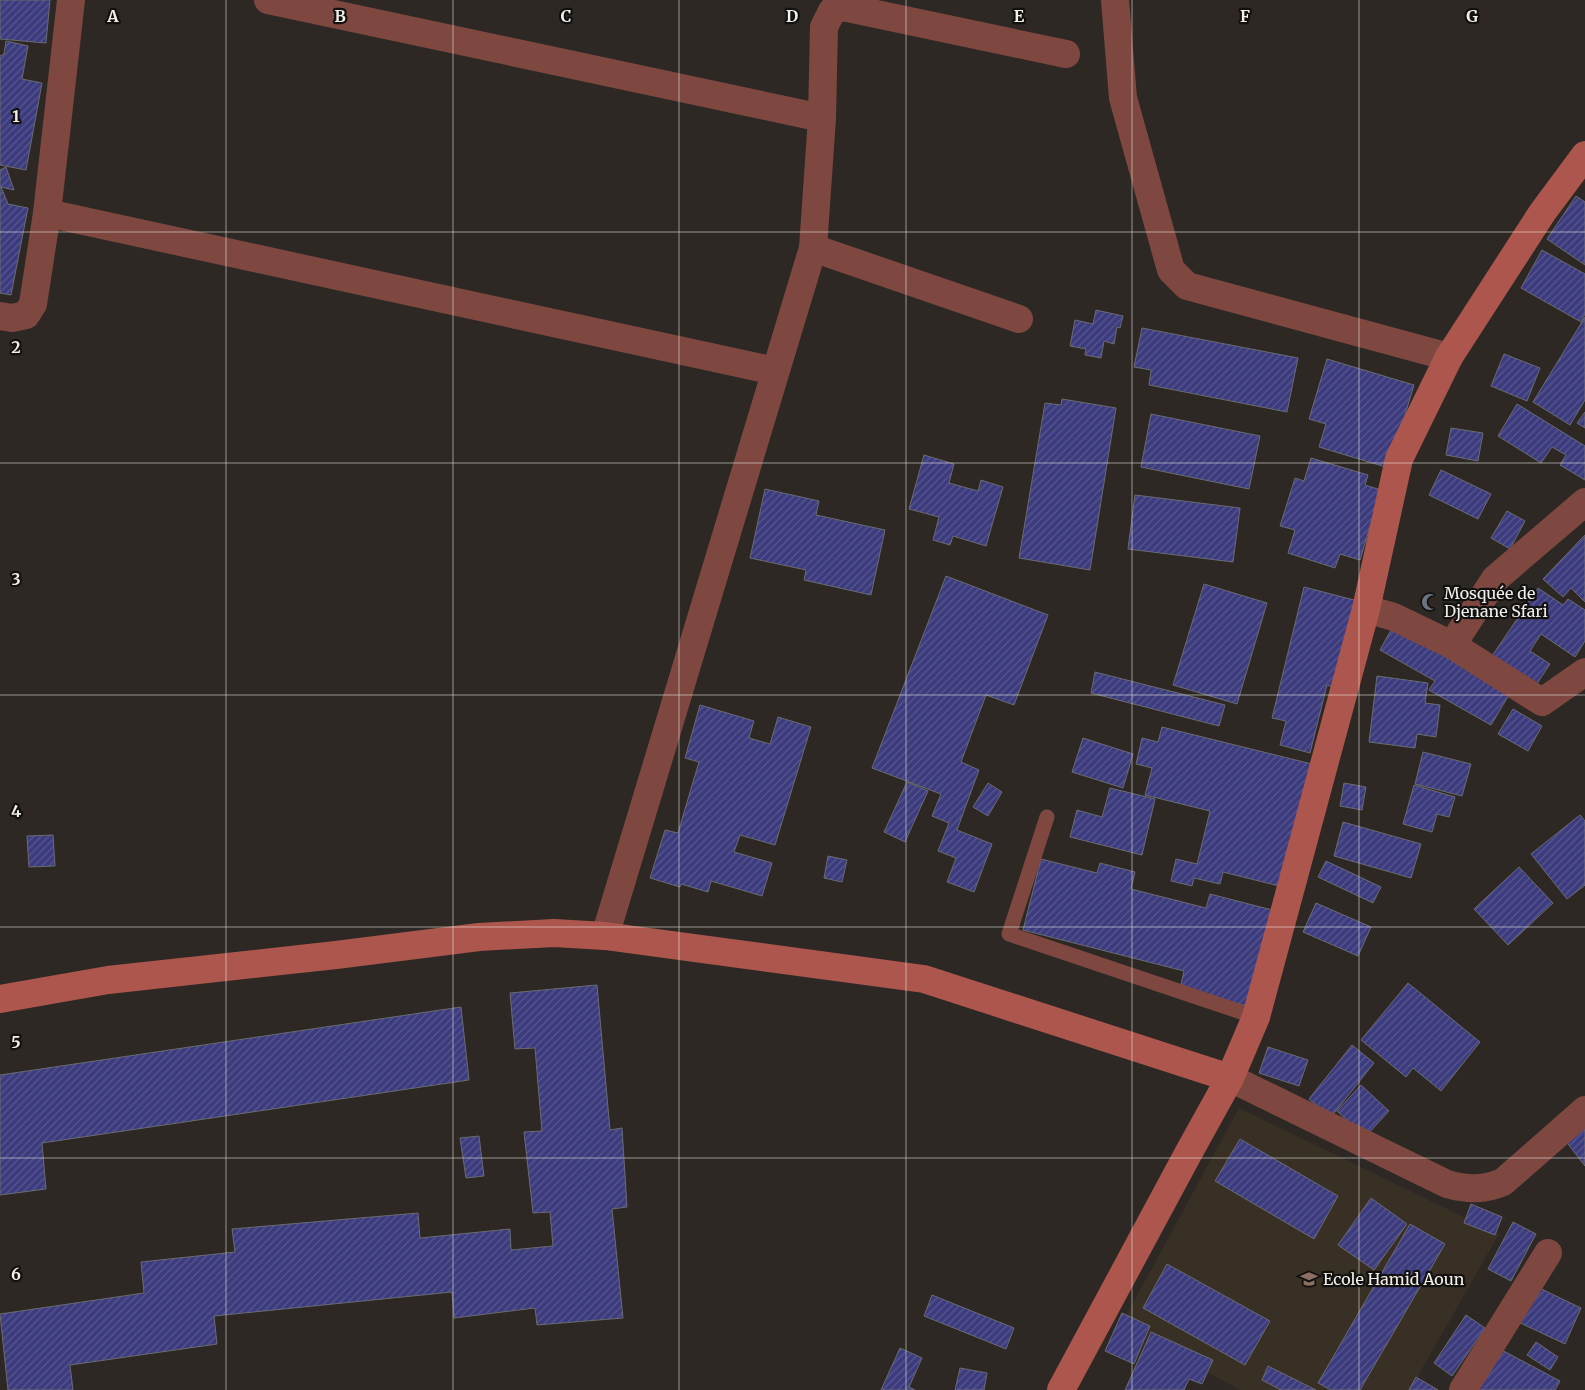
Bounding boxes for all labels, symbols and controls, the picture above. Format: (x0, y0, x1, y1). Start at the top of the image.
text: A (106, 6, 119, 26)
text: B (334, 6, 346, 26)
text: C (561, 6, 571, 26)
text: D (786, 6, 798, 26)
text: E (1014, 6, 1025, 26)
text: F (1240, 6, 1250, 26)
text: G (1466, 6, 1478, 26)
text: 1 (12, 106, 20, 126)
text: 2 (11, 337, 21, 357)
text: 3 (11, 569, 21, 589)
place label: Mosquée de Djenane Sfari (1444, 583, 1548, 621)
mosque icon: Mosquée de Djenane Sfari (1420, 592, 1440, 612)
text: 4 (11, 801, 21, 821)
text: 5 (11, 1032, 21, 1052)
text: 6 (11, 1264, 21, 1284)
school or university icon: Ecole Hamid Aoun (1299, 1269, 1319, 1289)
place label: Ecole Hamid Aoun (1323, 1269, 1465, 1289)

